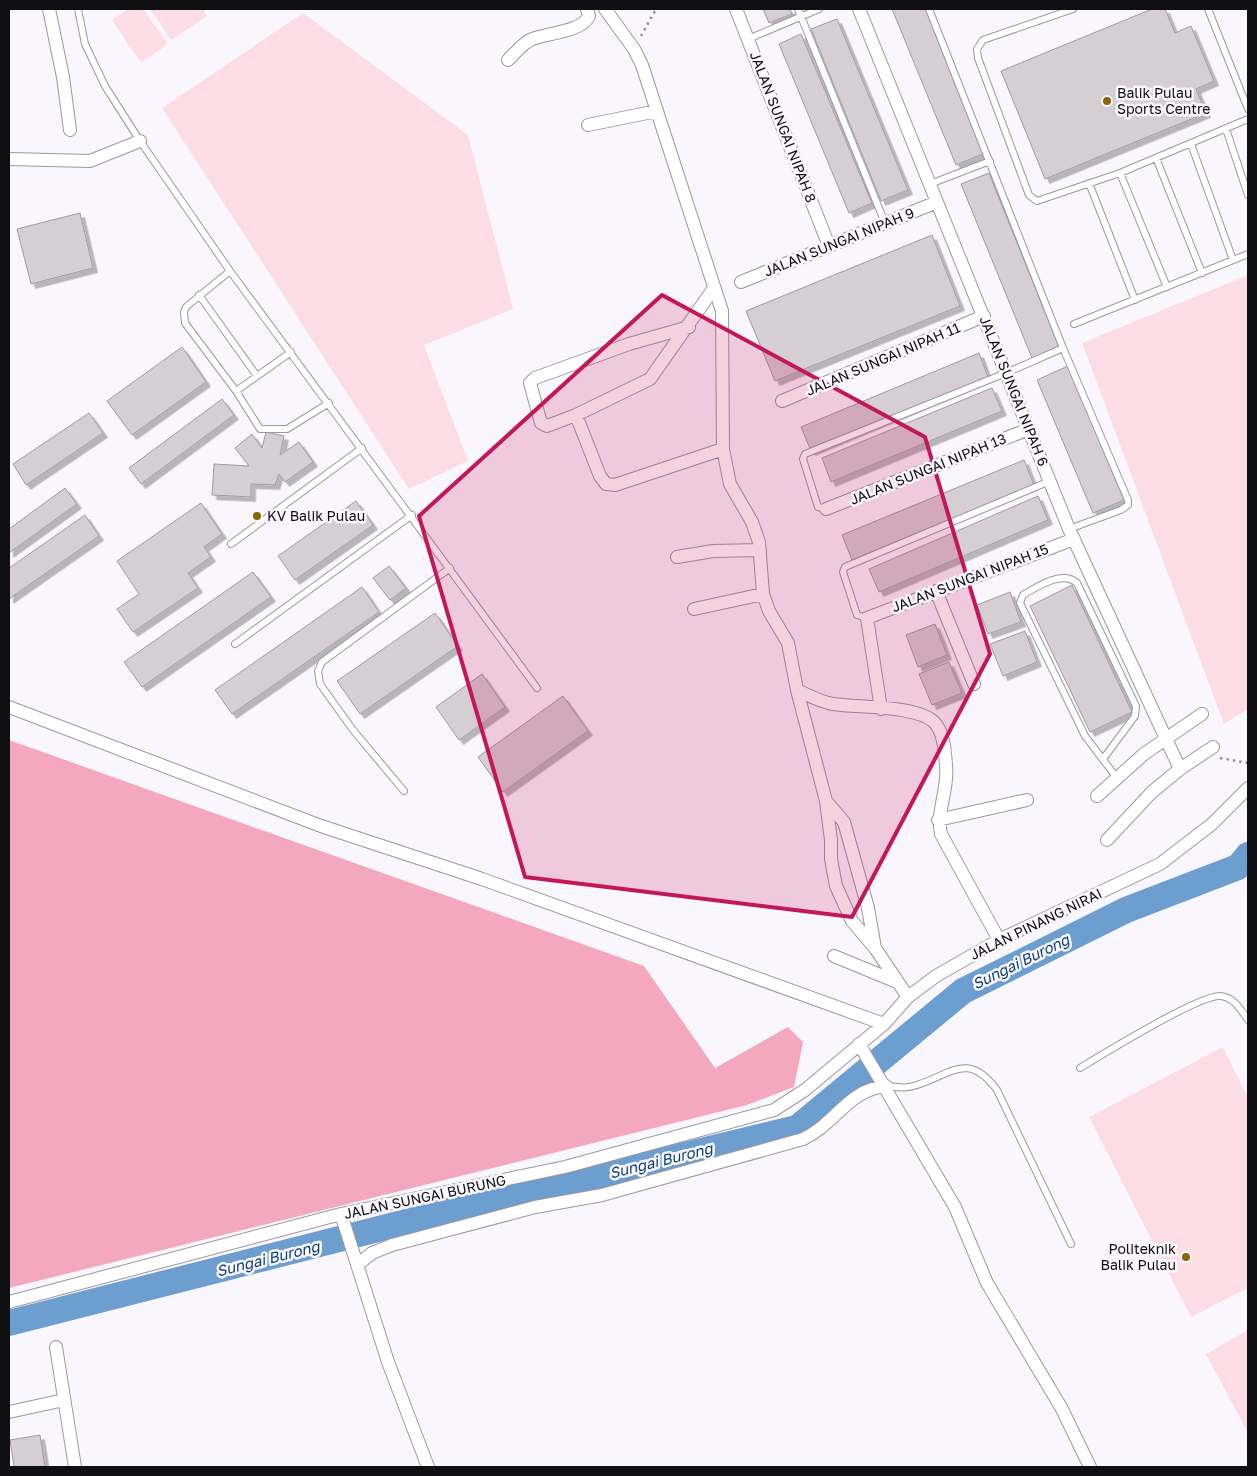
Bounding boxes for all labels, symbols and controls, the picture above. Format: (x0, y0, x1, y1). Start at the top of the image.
street label: JALAN SUNGAI NIPAH 8 (747, 49, 820, 205)
place label: Balik Pulau Sports Centre (1117, 84, 1210, 117)
marker: Balik Pulau Sports Centre (1101, 95, 1113, 107)
street label: JALAN SUNGAI NIPAH 9 (761, 204, 916, 279)
street label: JALAN SUNGAI NIPAH 6 (977, 313, 1052, 468)
street label: JALAN SUNGAI NIPAH 11 (803, 318, 962, 399)
street label: JALAN SUNGAI NIPAH 13 (847, 429, 1008, 508)
place label: KV Balik Pulau (267, 507, 365, 524)
marker: KV Balik Pulau (251, 510, 263, 522)
street label: JALAN SUNGAI NIPAH 15 (889, 540, 1051, 615)
street label: JALAN PINANG NIRAI (967, 884, 1104, 963)
water label: Sungai Burong (969, 929, 1074, 993)
water label: Sungai Burong (607, 1138, 716, 1183)
street label: JALAN SUNGAI BURUNG (342, 1171, 508, 1222)
water label: Sungai Burong (214, 1236, 323, 1281)
place label: Politeknik Balik Pulau (1101, 1240, 1176, 1273)
marker: Politeknik Balik Pulau (1180, 1251, 1192, 1263)

